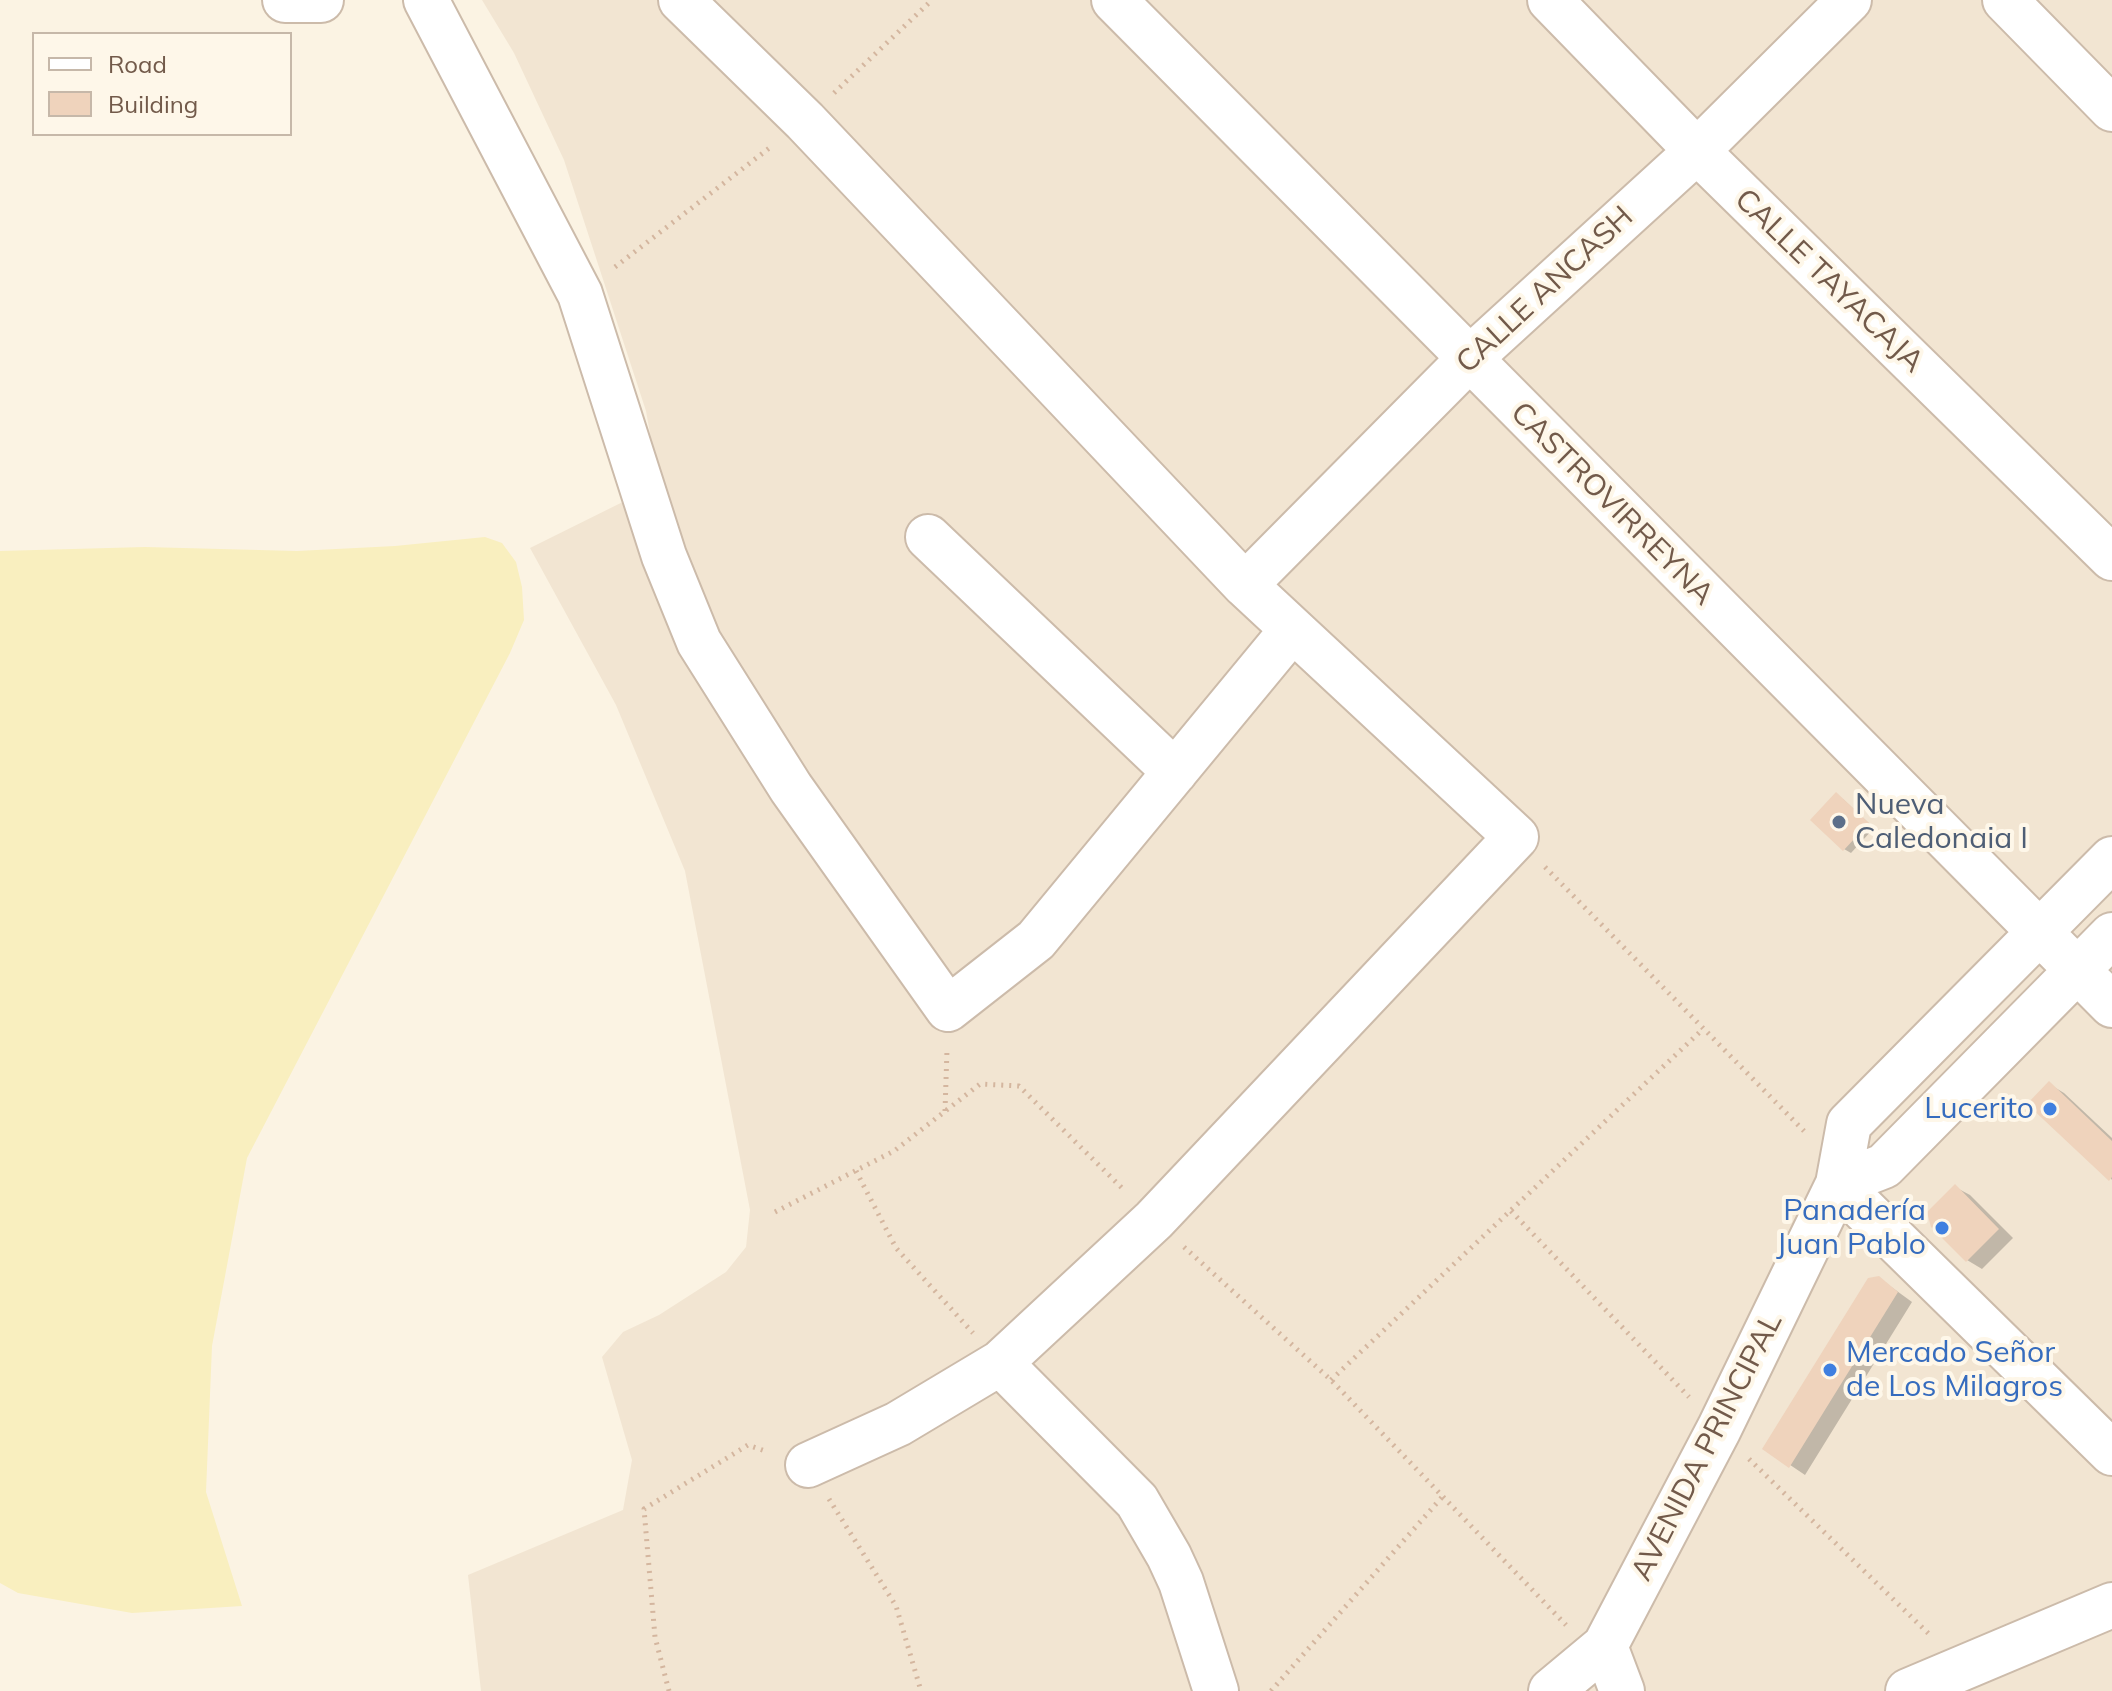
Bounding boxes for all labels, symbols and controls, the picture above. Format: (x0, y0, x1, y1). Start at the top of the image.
legend (32, 32, 292, 136)
text: Road (108, 49, 167, 79)
text: Building (108, 89, 198, 119)
street label: CALLE TAYACAJA (1727, 182, 1931, 380)
street label: CALLE ANCASH (1449, 199, 1641, 381)
street label: CASTROVIRREYNA (1503, 395, 1721, 613)
place label: Nueva Caledonaia I (1855, 787, 2028, 858)
marker: Nueva Caledonaia I (1830, 813, 1848, 831)
place label: Lucerito (1924, 1091, 2034, 1127)
marker: Lucerito (2041, 1100, 2059, 1118)
place label: Panadería Juan Pablo (1776, 1193, 1926, 1264)
marker: Panadería Juan Pablo (1933, 1219, 1951, 1237)
street label: AVENIDA PRINCIPAL (1624, 1307, 1790, 1587)
place label: Mercado Señor de Los Milagros (1846, 1335, 2063, 1406)
marker: Mercado Señor de Los Milagros (1821, 1361, 1839, 1379)

